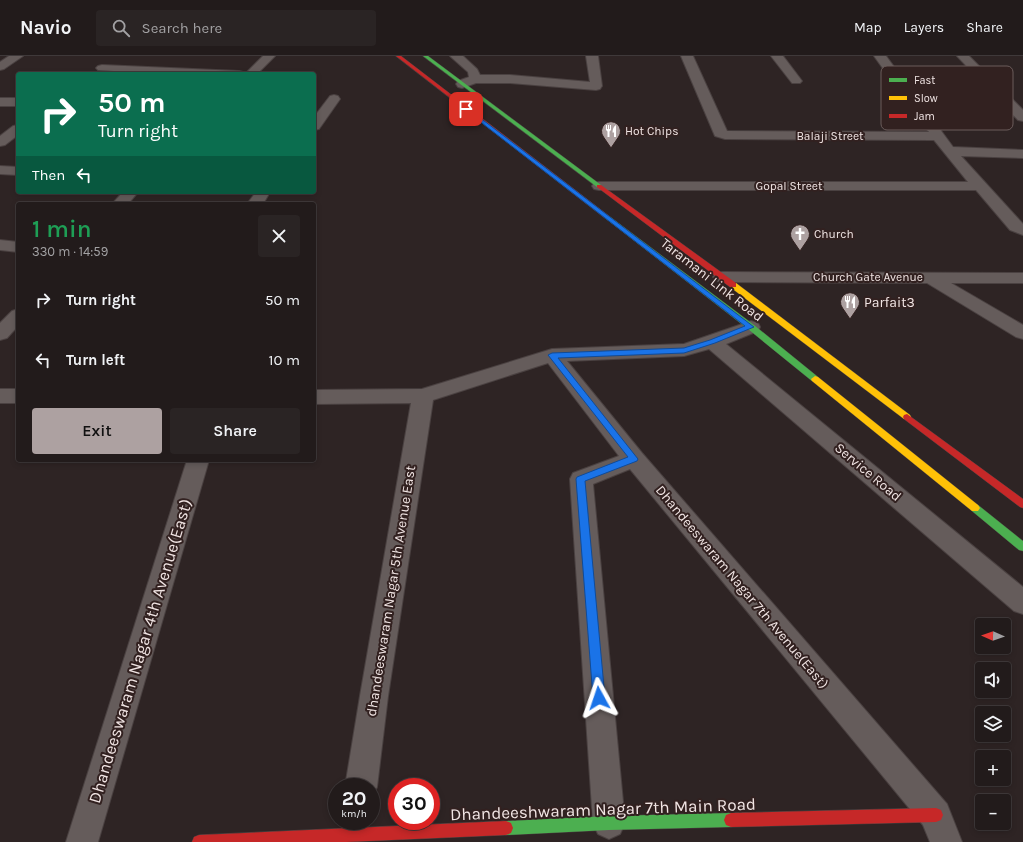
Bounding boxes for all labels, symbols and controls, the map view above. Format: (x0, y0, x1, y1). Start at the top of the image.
search box (96, 10, 376, 46)
text: Navio (20, 17, 72, 39)
icon: search (110, 17, 132, 39)
text: Search here (142, 19, 222, 37)
text: Map (854, 19, 882, 36)
text: Layers (904, 19, 944, 36)
text: Share (966, 19, 1003, 36)
legend (881, 66, 1013, 130)
text: Fast (914, 74, 935, 87)
text: 50 m (98, 86, 166, 119)
icon: right (32, 88, 84, 140)
pin (449, 92, 483, 126)
text: Slow (914, 92, 938, 105)
icon: arrive (455, 98, 477, 120)
text: Jam (914, 110, 935, 123)
text: Turn right (98, 120, 178, 142)
restaurant icon: Hot Chips (600, 120, 622, 148)
place label: Hot Chips (625, 124, 678, 138)
street label: Balaji Street (796, 129, 864, 143)
icon: left (73, 164, 95, 186)
text: Then (32, 166, 65, 184)
street label: Gopal Street (755, 179, 823, 193)
text: 1 min (32, 215, 92, 243)
button: close (258, 215, 300, 257)
church icon: Church (789, 223, 811, 251)
place label: Church (814, 227, 854, 241)
street label: Taramani Link Road (657, 235, 767, 325)
text: 330 m · 14:59 (32, 244, 108, 259)
street label: Church Gate Avenue (813, 270, 923, 284)
icon: right (32, 289, 54, 311)
text: Turn right (66, 291, 136, 309)
text: 50 m (265, 291, 300, 309)
restaurant icon: Parfait3 (839, 291, 861, 319)
place label: Parfait3 (864, 294, 915, 311)
icon: left (32, 349, 54, 371)
text: Turn left (66, 351, 125, 369)
text: 10 m (269, 351, 300, 369)
button: Exit (32, 408, 162, 454)
button: Share (170, 408, 300, 454)
street label: Service Road (831, 439, 905, 505)
street label: dhandeeswaram Nagar 5th Avenue East (363, 464, 419, 718)
street label: Dhandeeswaram Nagar 7th Avenue(East) (652, 482, 832, 692)
street label: Dhandeeswaram Nagar 4th Avenue(East) (84, 496, 196, 806)
north arrow (975, 618, 1011, 654)
map controls (975, 618, 1011, 830)
button: sound (975, 662, 1011, 698)
position arrow (578, 677, 620, 719)
button: layers (975, 706, 1011, 742)
button: + (975, 750, 1011, 786)
speed limit sign: 30 (388, 778, 440, 830)
text: 20 (342, 787, 366, 810)
street label: Dhandeeshwaram Nagar 7th Main Road (450, 794, 756, 824)
button: − (975, 794, 1011, 830)
text: km/h (341, 808, 367, 820)

